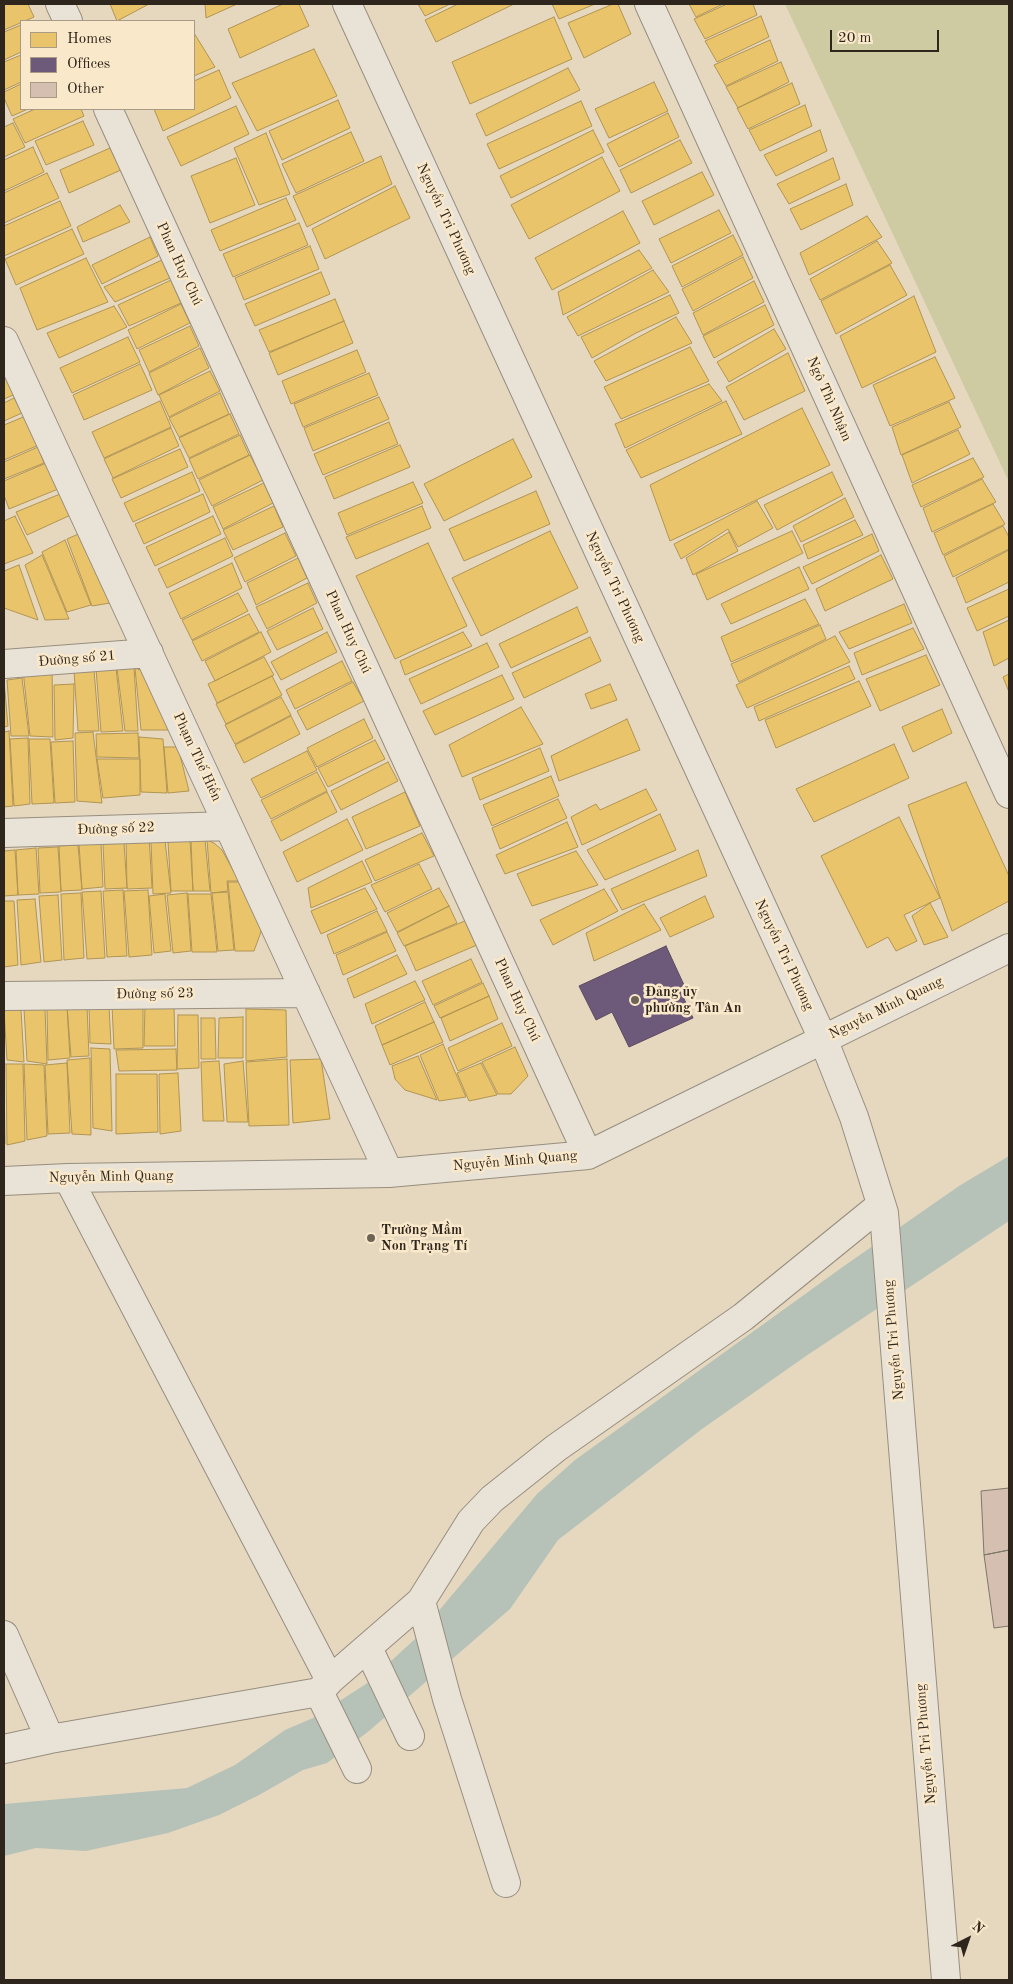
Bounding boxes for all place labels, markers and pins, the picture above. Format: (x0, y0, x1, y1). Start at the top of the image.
place label: Đảng ủy phường Tân An (645, 984, 741, 1016)
marker: Đảng ủy phường Tân An (629, 994, 641, 1006)
place label: Trường Mầm Non Trạng Tí (381, 1222, 467, 1254)
marker: Trường Mầm Non Trạng Tí (365, 1232, 377, 1244)

